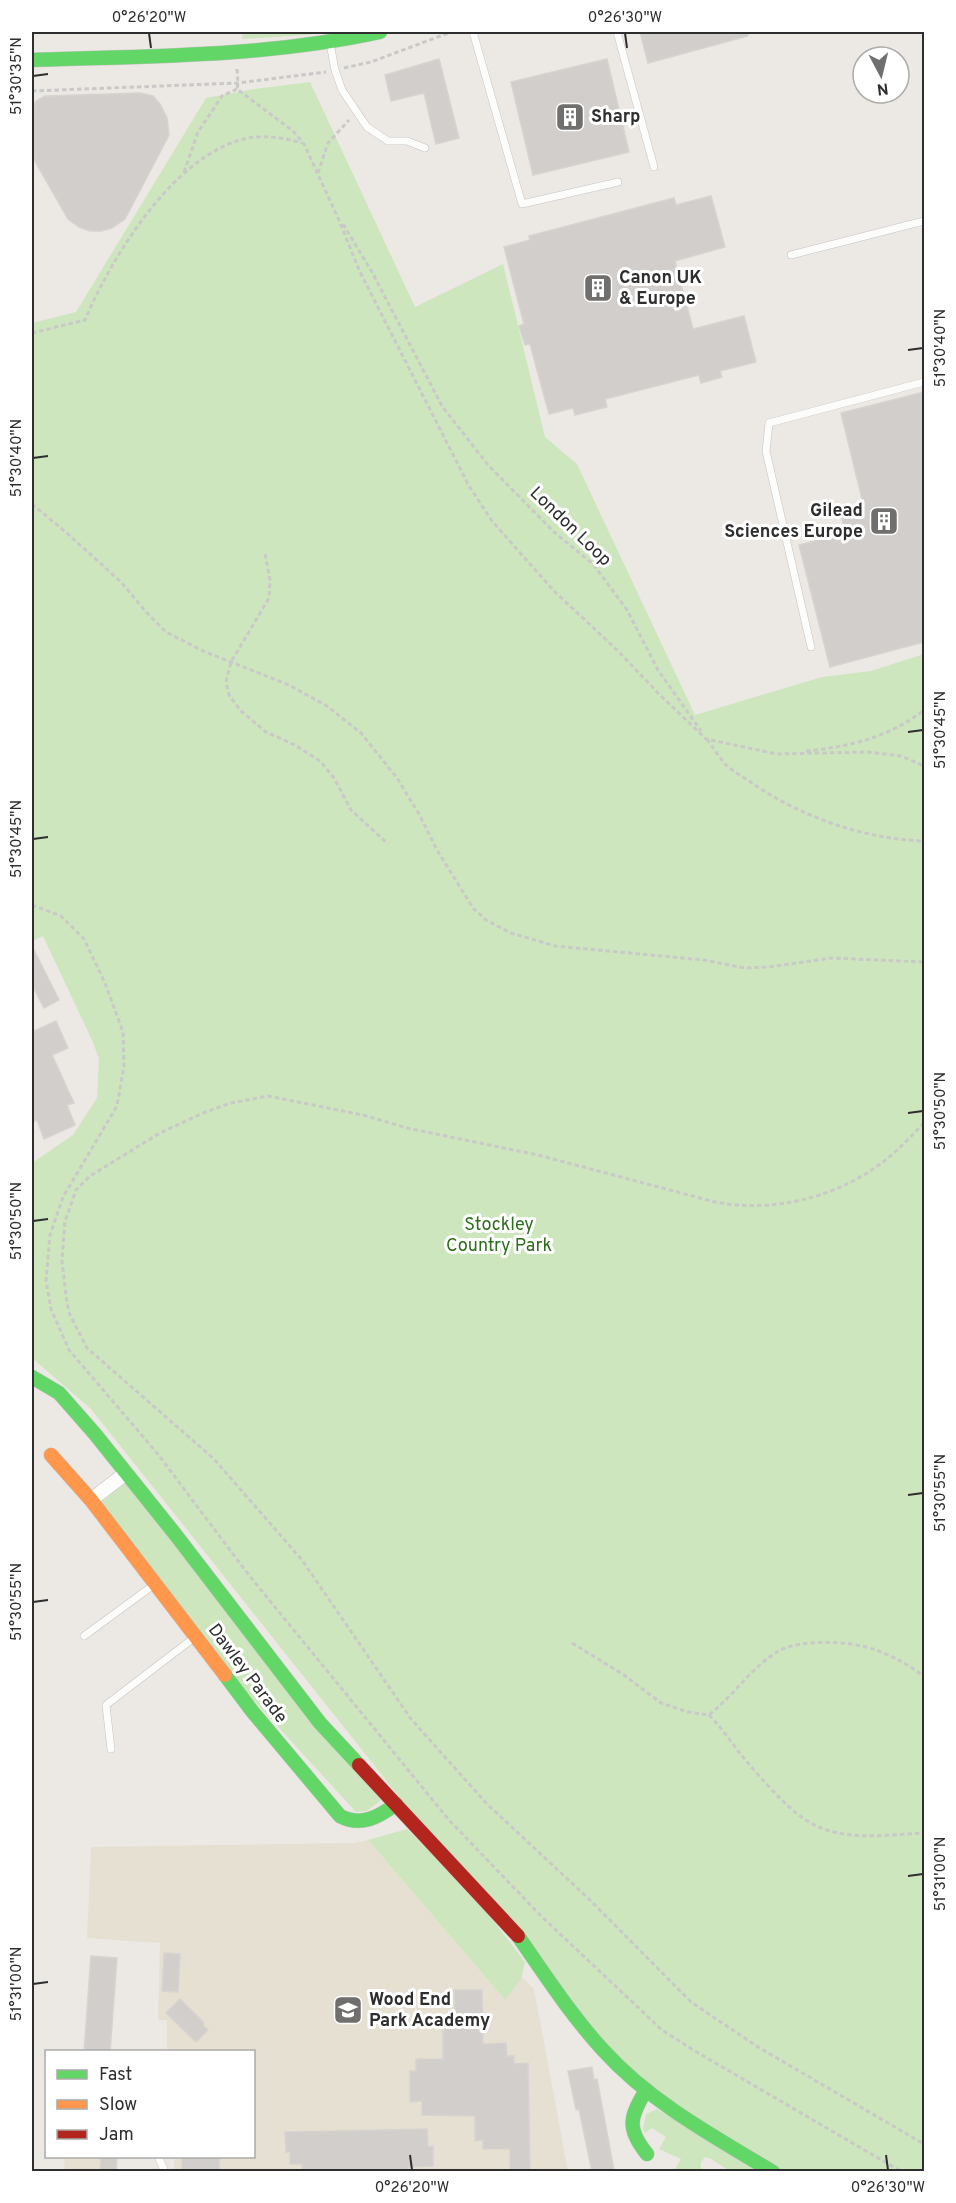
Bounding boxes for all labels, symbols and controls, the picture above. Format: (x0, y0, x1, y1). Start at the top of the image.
text: 0°26'20"W (112, 9, 186, 28)
text: 0°26'30"W (588, 9, 662, 28)
text: 51°30'35"N (8, 37, 27, 115)
north arrow (851, 45, 911, 105)
text: N (876, 77, 890, 99)
building icon: Sharp (554, 101, 586, 133)
place label: Sharp (591, 106, 641, 129)
place label: Canon UK & Europe (619, 267, 702, 311)
building icon: Canon UK & Europe (582, 272, 614, 304)
text: 51°30'40"N (932, 309, 951, 387)
text: 51°30'40"N (8, 419, 27, 497)
street label: London Loop (524, 482, 616, 572)
place label: Gilead Sciences Europe (724, 500, 863, 544)
building icon: Gilead Sciences Europe (868, 505, 900, 537)
text: 51°30'45"N (932, 691, 951, 769)
text: 51°30'45"N (8, 800, 27, 878)
text: 51°30'50"N (932, 1072, 951, 1150)
text: 51°30'50"N (8, 1182, 27, 1260)
park label: Stockley Country Park (446, 1214, 552, 1258)
text: 51°30'55"N (932, 1454, 951, 1532)
text: 51°30'55"N (8, 1563, 27, 1641)
street label: Dawley Parade (202, 1620, 292, 1728)
text: 51°31'00"N (932, 1837, 951, 1911)
text: 51°31'00"N (8, 1947, 27, 2021)
place label: Wood End Park Academy (369, 1989, 490, 2033)
school or university icon: Wood End Park Academy (332, 1994, 364, 2026)
legend (45, 2050, 255, 2158)
text: Fast (99, 2064, 132, 2087)
text: Slow (99, 2094, 137, 2117)
text: Jam (99, 2124, 134, 2147)
text: 0°26'20"W (375, 2179, 449, 2198)
text: 0°26'30"W (851, 2179, 925, 2198)

